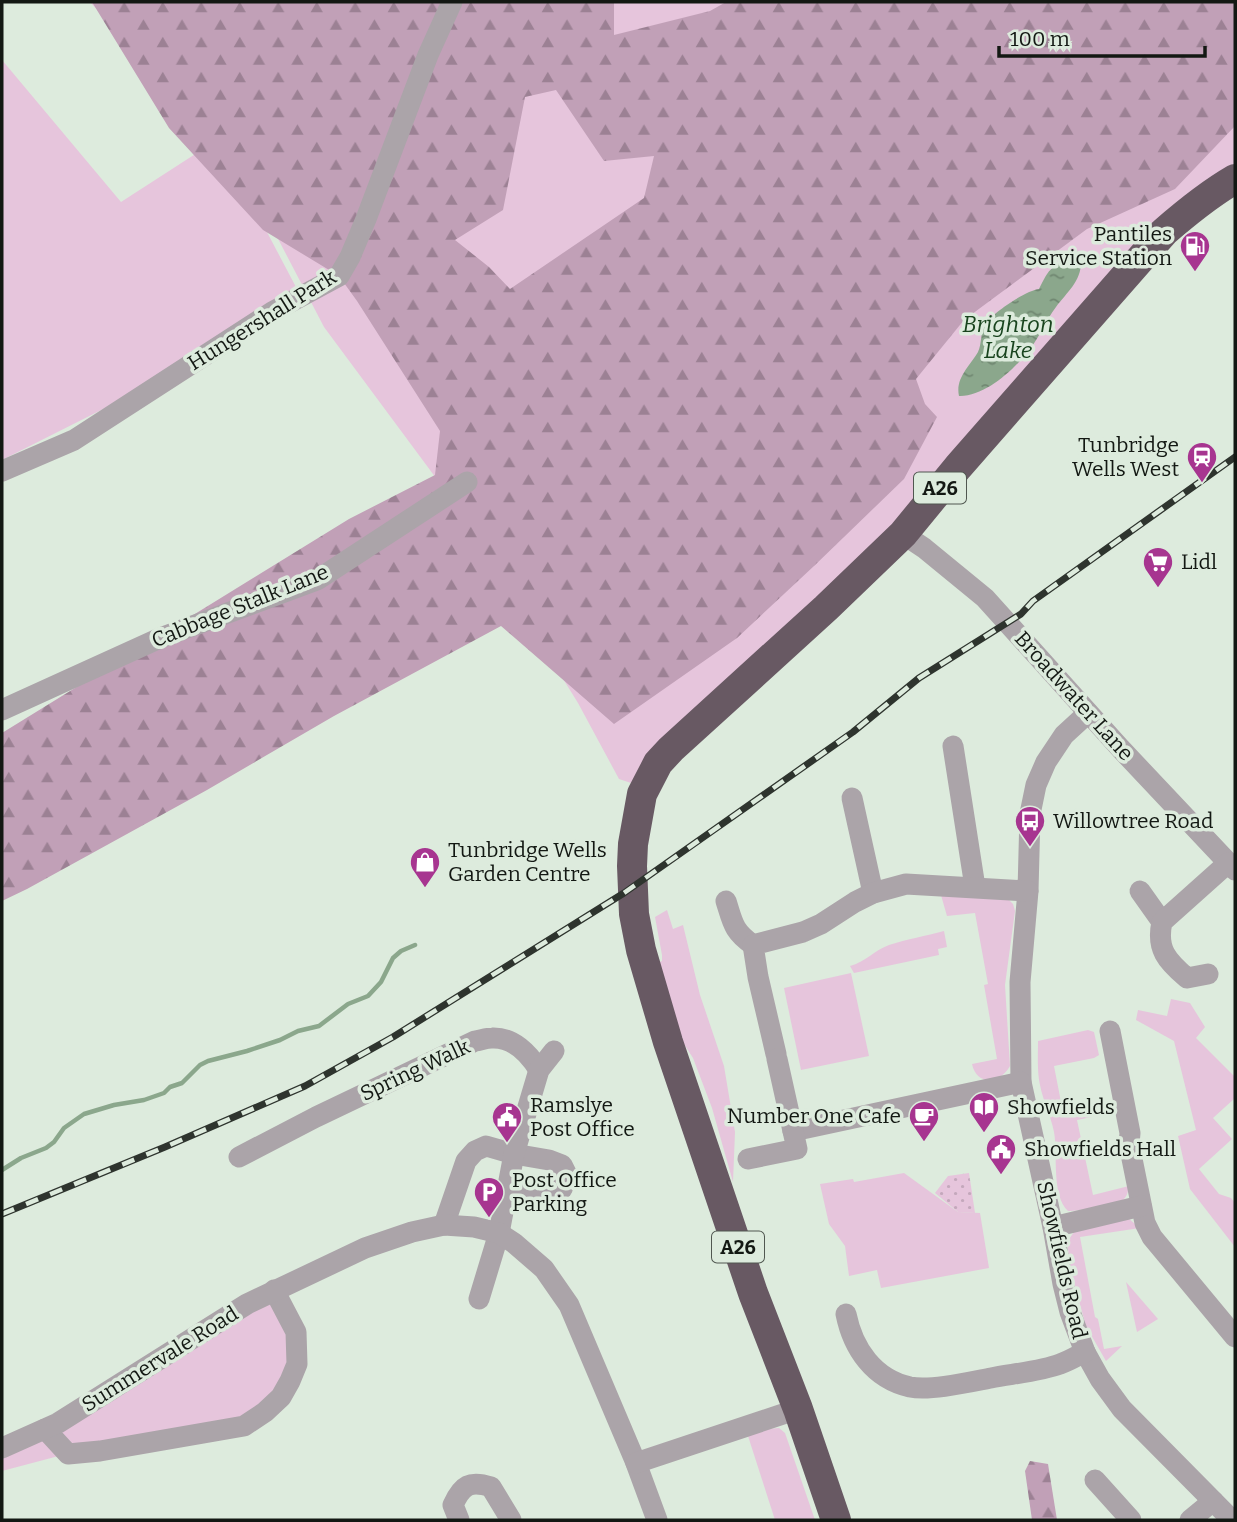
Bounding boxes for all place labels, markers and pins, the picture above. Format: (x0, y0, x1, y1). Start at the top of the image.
place label: Pantiles Service Station (1025, 221, 1172, 271)
fuel station icon: Pantiles Service Station (1178, 229, 1212, 273)
place label: Tunbridge Wells West (1072, 432, 1179, 482)
station icon: Tunbridge Wells West (1185, 440, 1219, 484)
supermarket icon: Lidl (1141, 545, 1175, 589)
place label: Lidl (1181, 549, 1217, 575)
bus stop icon: Willowtree Road (1013, 804, 1047, 848)
place label: Willowtree Road (1053, 808, 1214, 834)
place label: Tunbridge Wells Garden Centre (448, 837, 607, 887)
shop icon: Tunbridge Wells Garden Centre (408, 845, 442, 889)
library icon: Showfields (967, 1090, 1001, 1134)
place label: Ramslye Post Office (530, 1092, 635, 1142)
place label: Showfields (1007, 1094, 1115, 1120)
cafe icon: Number One Cafe (907, 1099, 941, 1143)
public building icon: Ramslye Post Office (490, 1100, 524, 1144)
place label: Number One Cafe (727, 1103, 901, 1129)
public building icon: Showfields Hall (984, 1132, 1018, 1176)
place label: Showfields Hall (1024, 1136, 1176, 1162)
place label: Post Office Parking (512, 1167, 617, 1217)
parking icon: Post Office Parking (472, 1175, 506, 1219)

